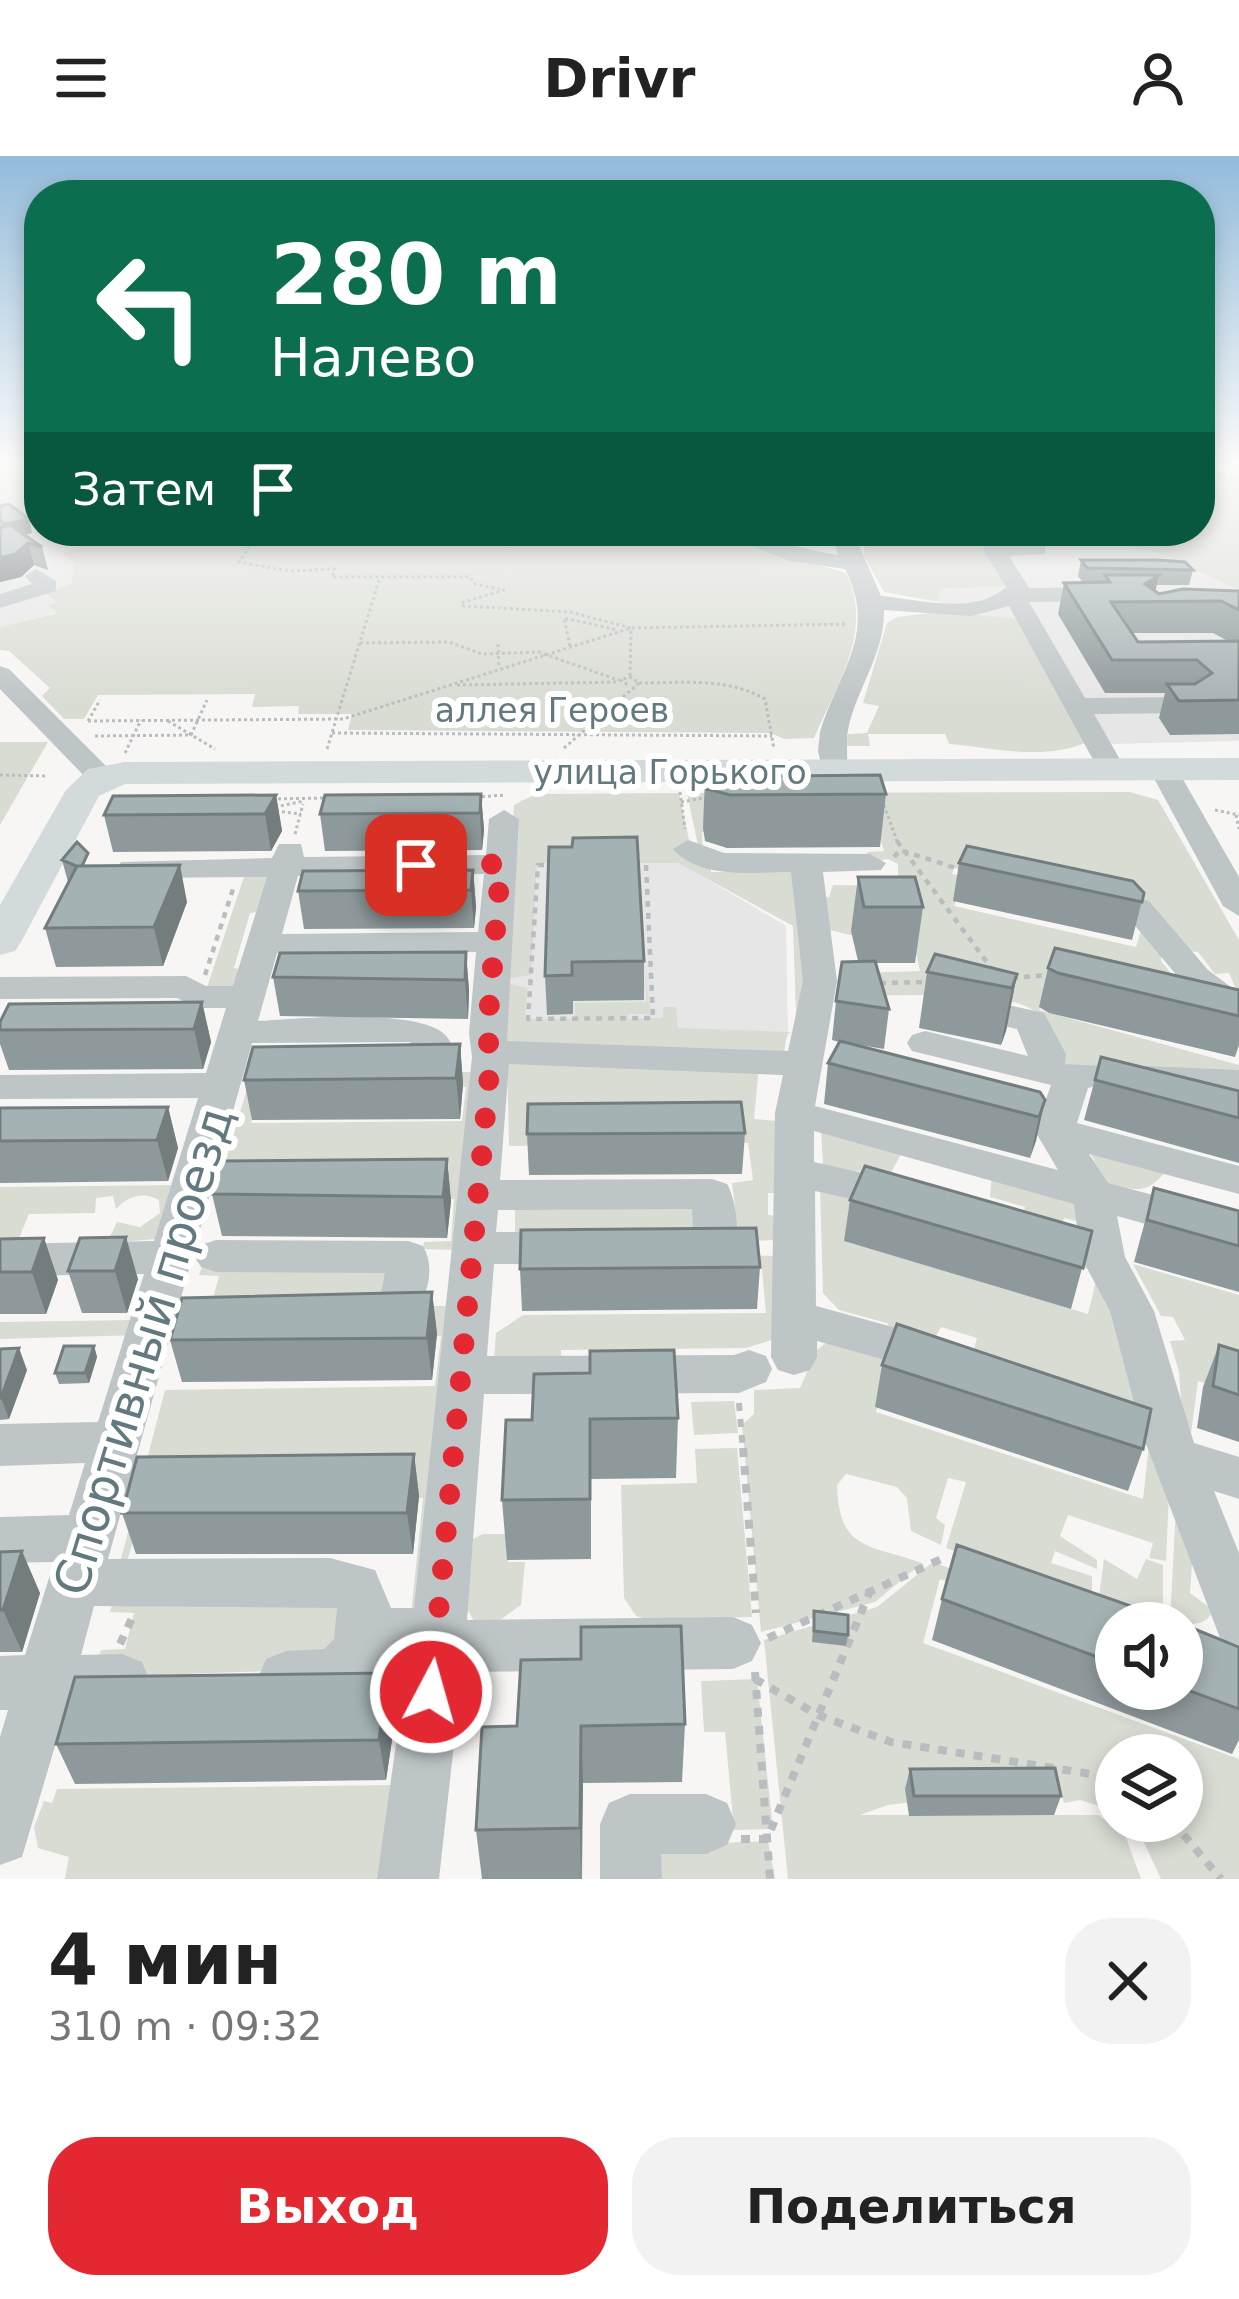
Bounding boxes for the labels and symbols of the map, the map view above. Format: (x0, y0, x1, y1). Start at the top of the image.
street label: аллея Героев (435, 691, 669, 730)
street label: улица Горького (533, 753, 807, 792)
pin (365, 814, 467, 916)
street label: Спортивный проезд (42, 1100, 244, 1602)
position arrow (368, 1629, 494, 1755)

